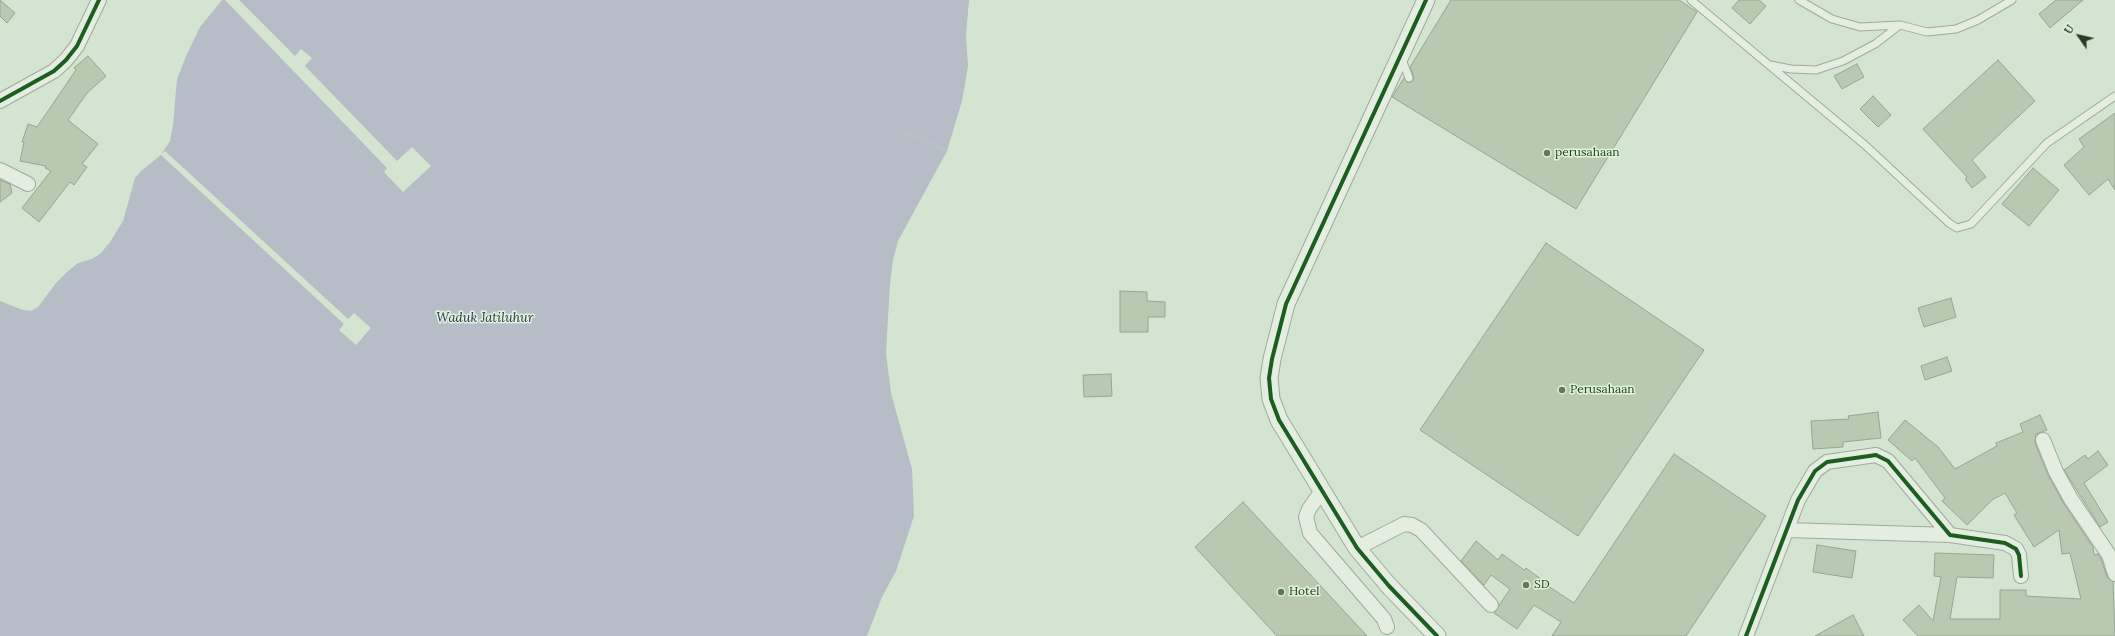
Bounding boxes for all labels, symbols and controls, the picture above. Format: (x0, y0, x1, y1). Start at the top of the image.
north arrow (2059, 16, 2099, 56)
text: U (2061, 22, 2077, 37)
place label: perusahaan (1555, 146, 1620, 160)
marker: perusahaan (1542, 148, 1552, 158)
water label: Waduk Jatiluhur (436, 310, 534, 326)
place label: Perusahaan (1570, 383, 1635, 397)
marker: Perusahaan (1557, 385, 1567, 395)
place label: SD (1534, 578, 1550, 592)
marker: SD (1521, 580, 1531, 590)
place label: Hotel (1289, 585, 1320, 599)
marker: Hotel (1276, 587, 1286, 597)

